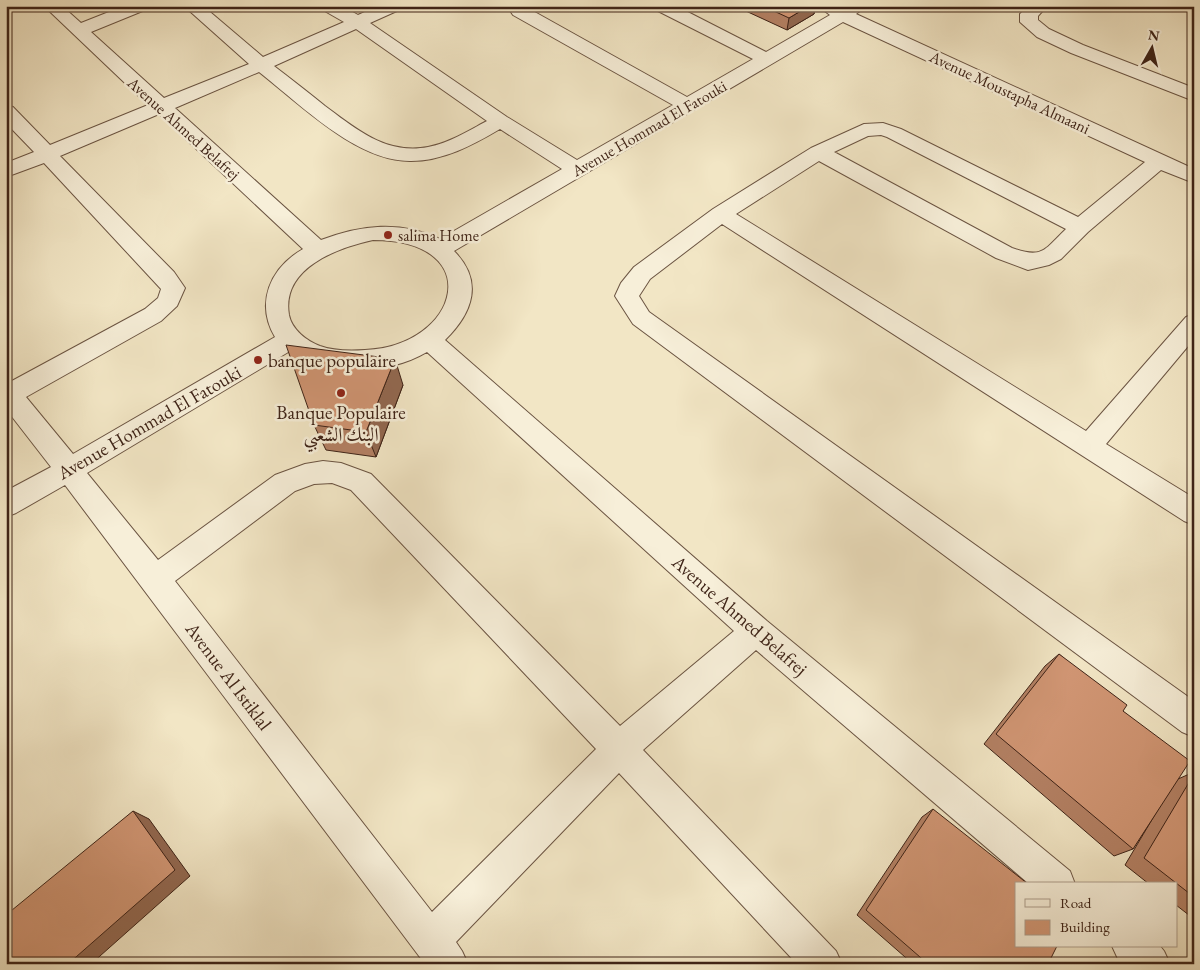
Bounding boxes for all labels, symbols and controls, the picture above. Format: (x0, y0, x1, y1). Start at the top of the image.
north arrow (1128, 22, 1178, 72)
text: N (1147, 25, 1161, 45)
street label: Avenue Moustapha Almaani (925, 46, 1093, 139)
street label: Avenue Ahmed Belafrej (122, 72, 244, 184)
street label: Avenue Hommad El Fatouki (567, 75, 731, 182)
place label: salima Home (398, 225, 479, 246)
marker: salima Home (382, 229, 394, 241)
place label: banque populaire (268, 348, 396, 373)
marker: banque populaire (252, 354, 264, 366)
street label: Avenue Hommad El Fatouki (52, 359, 246, 486)
marker: Banque Populaire البنك الشعبي (335, 387, 347, 399)
place label: Banque Populaire البنك الشعبي (276, 400, 406, 453)
street label: Avenue Ahmed Belafrej (666, 549, 813, 681)
street label: Avenue Al Istiklal (179, 617, 278, 736)
legend (1015, 882, 1178, 948)
text: Road (1060, 893, 1092, 912)
text: Building (1060, 917, 1110, 936)

